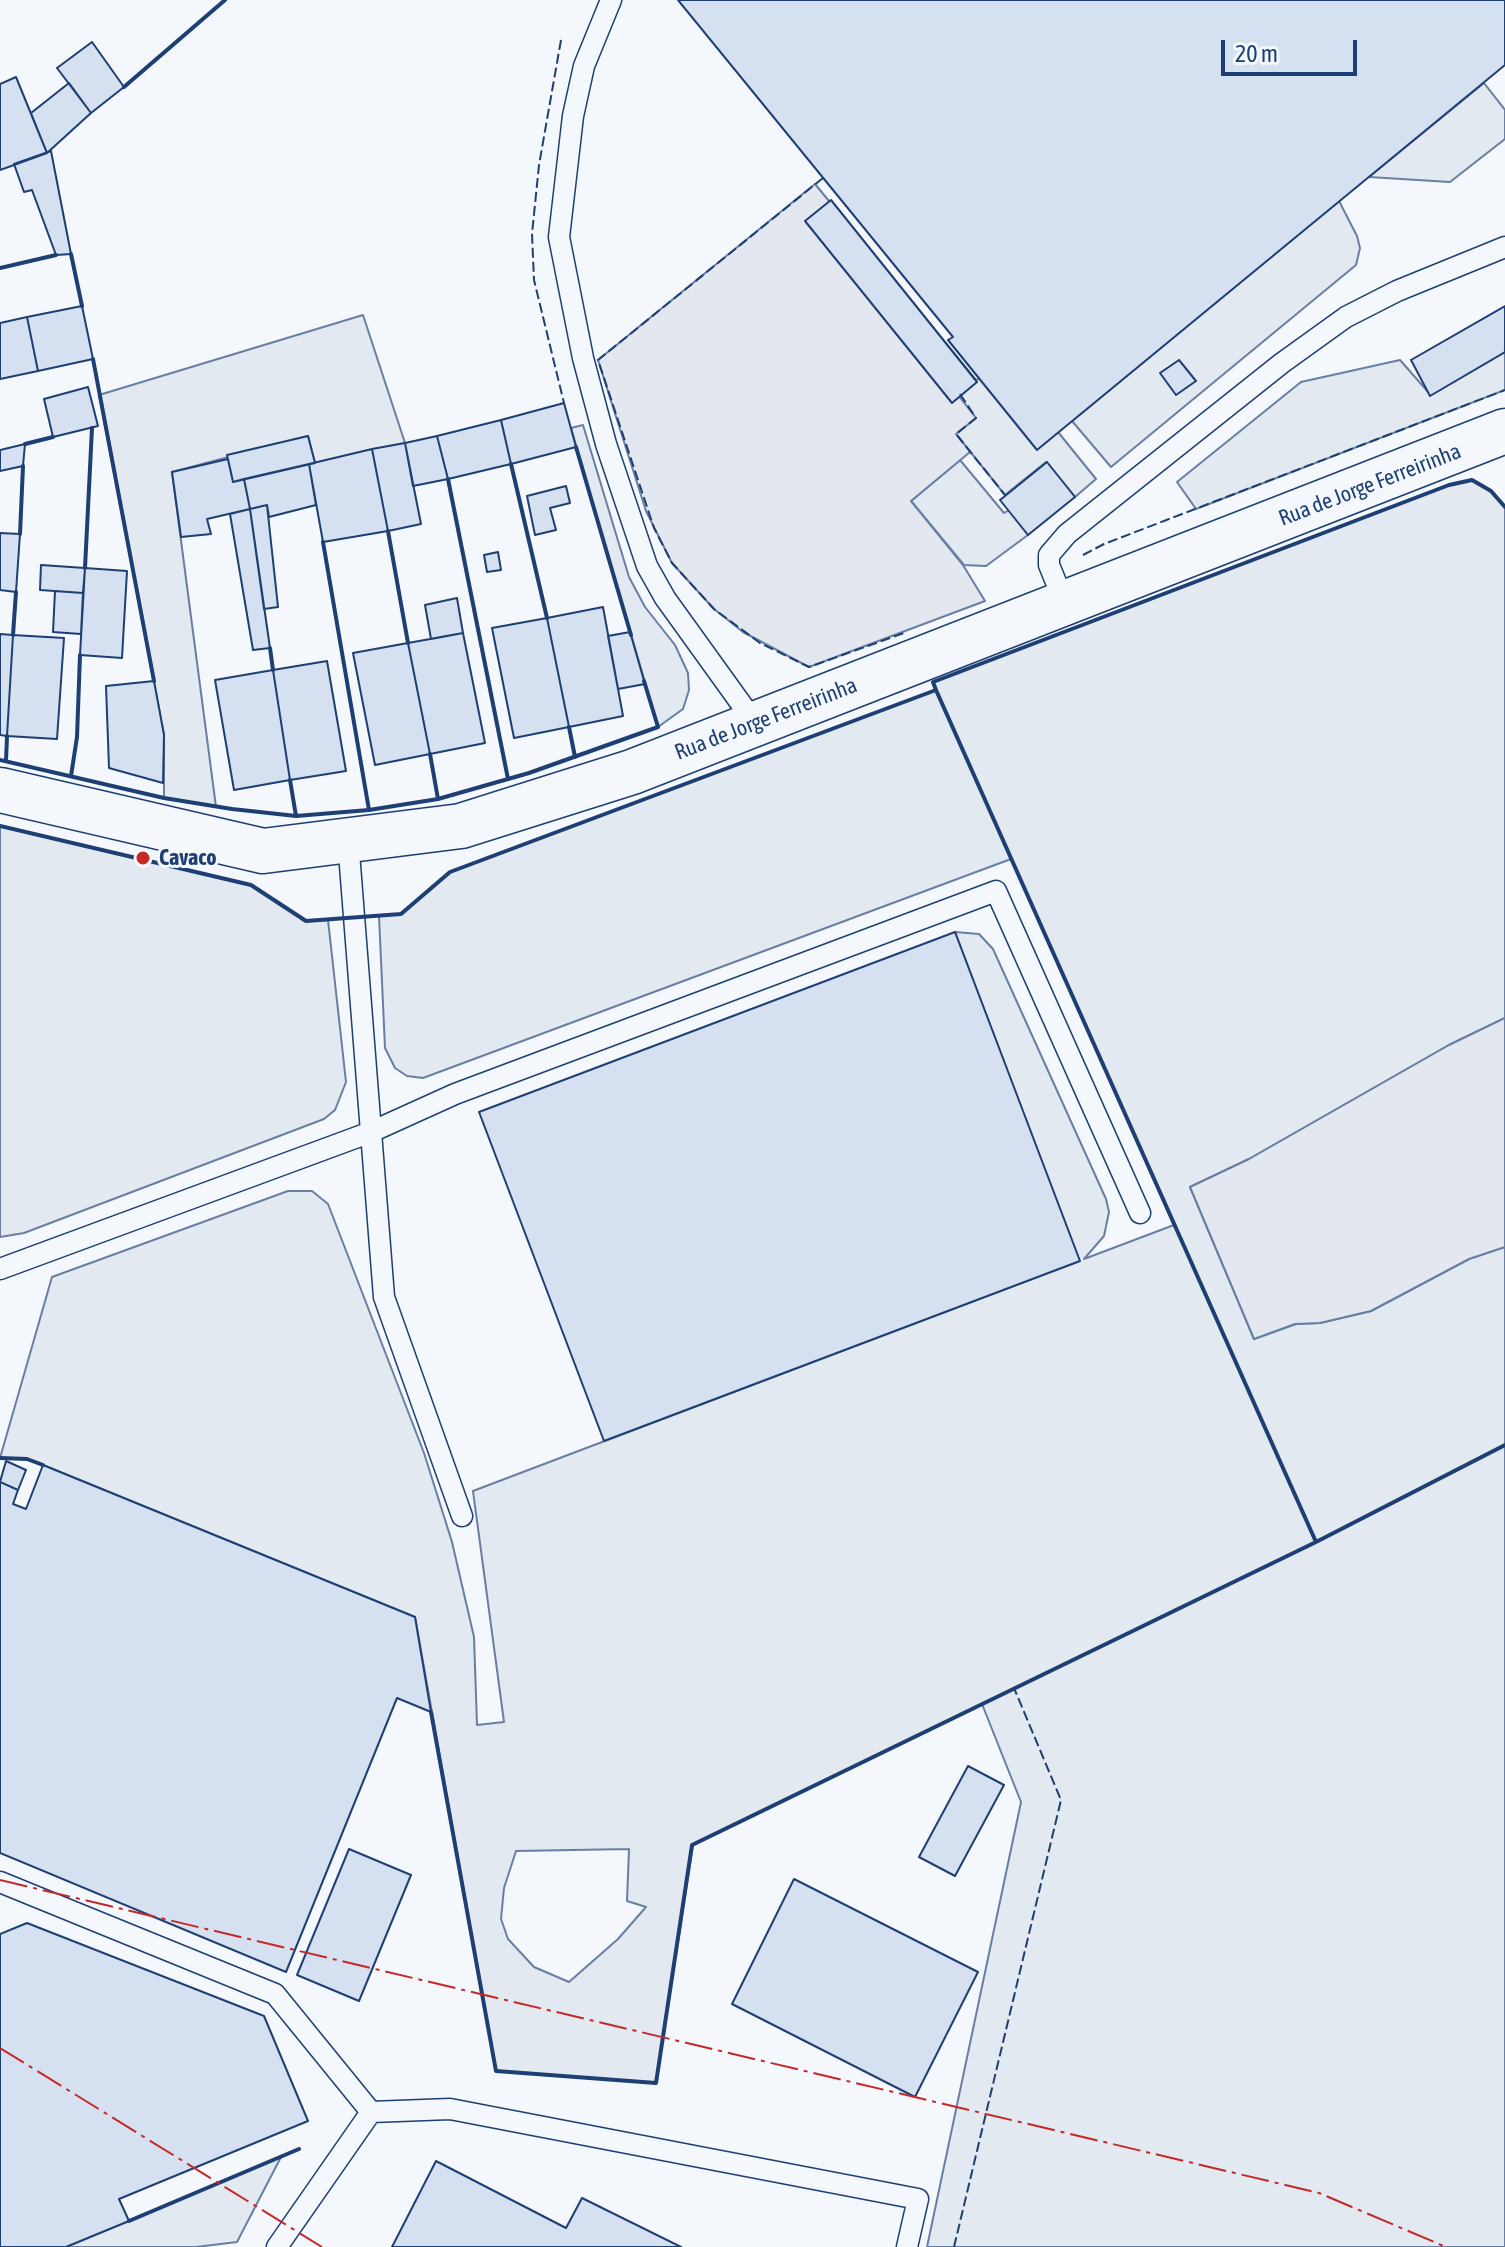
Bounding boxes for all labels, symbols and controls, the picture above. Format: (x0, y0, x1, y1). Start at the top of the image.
scale bar (1225, 24, 1361, 74)
text: 20 m (1235, 40, 1278, 67)
street label: Rua de Jorge Ferreirinha (1275, 438, 1465, 532)
street label: Rua de Jorge Ferreirinha (671, 672, 861, 766)
place label: Cavaco (159, 845, 217, 871)
marker: Cavaco (134, 849, 152, 867)

